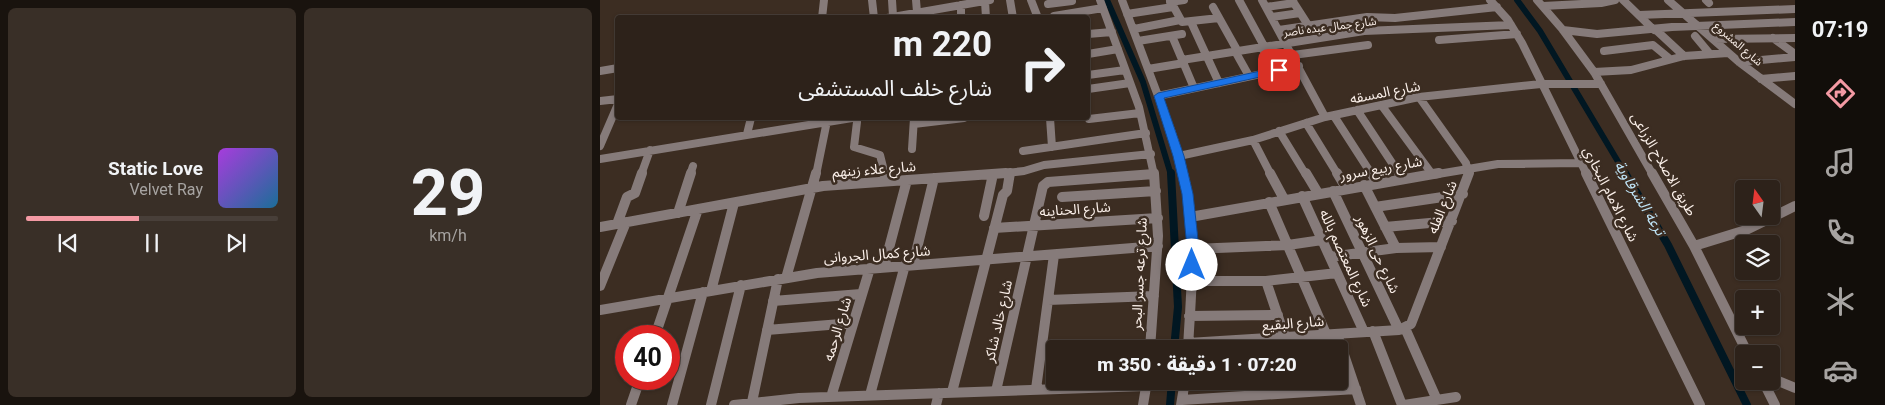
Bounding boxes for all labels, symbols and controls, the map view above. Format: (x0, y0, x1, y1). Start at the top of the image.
street label: شارع جمال عبده ناصر (1282, 15, 1378, 40)
text: 07:19 (1812, 17, 1868, 42)
street label: شارع المشروع (1710, 19, 1765, 70)
text: 220 m (893, 24, 992, 65)
icon: right (1010, 35, 1075, 100)
pin (1258, 49, 1300, 91)
icon: arrive (1265, 56, 1293, 84)
text: شارع خلف المستشفى (798, 76, 992, 101)
icon: directions (1823, 76, 1858, 111)
street label: شارع المسقه (1348, 77, 1422, 110)
street label: طريق الاصلاح الزراعى (1625, 110, 1700, 220)
street label: شارع الامام البخاري (1577, 144, 1642, 246)
icon: music (1823, 145, 1858, 180)
street label: شارع ربيع سرور (1338, 153, 1424, 186)
text: 29 (411, 155, 485, 231)
text: Static Love (108, 157, 203, 180)
water label: ترعة الشرقاوية (1611, 157, 1671, 241)
street label: شارع علاء زينهم (831, 158, 917, 183)
street label: شارع الفله (1424, 178, 1463, 237)
text: Velvet Ray (129, 180, 203, 199)
north arrow (1735, 180, 1780, 225)
map controls (1735, 180, 1780, 390)
street label: شارع الحناينه (1039, 199, 1111, 222)
street label: شارع المعتصم بالله (1314, 207, 1376, 310)
street label: شارع حى الزهور (1350, 211, 1403, 297)
icon: phone (1823, 215, 1858, 250)
street label: شارع ترعه جسر البحر (1128, 217, 1153, 332)
text: km/h (429, 226, 467, 245)
icon: previous (54, 229, 82, 257)
icon: pause (138, 229, 166, 257)
icon: next (222, 229, 250, 257)
button: layers (1735, 235, 1780, 280)
position arrow (1165, 238, 1217, 290)
street label: شارع كمال الجروانى (823, 242, 931, 269)
street label: شارع خالد شاكر (981, 278, 1018, 365)
icon: climate (1823, 284, 1858, 319)
button: + (1735, 290, 1780, 335)
street label: شارع الرحمه (820, 295, 857, 364)
street label: شارع البقيع (1261, 313, 1325, 336)
speed limit sign: 40 (615, 325, 680, 390)
button: − (1735, 345, 1780, 390)
text: 07:20 · 1 دقيقة · 350 m (1097, 353, 1297, 376)
icon: car (1823, 353, 1858, 388)

